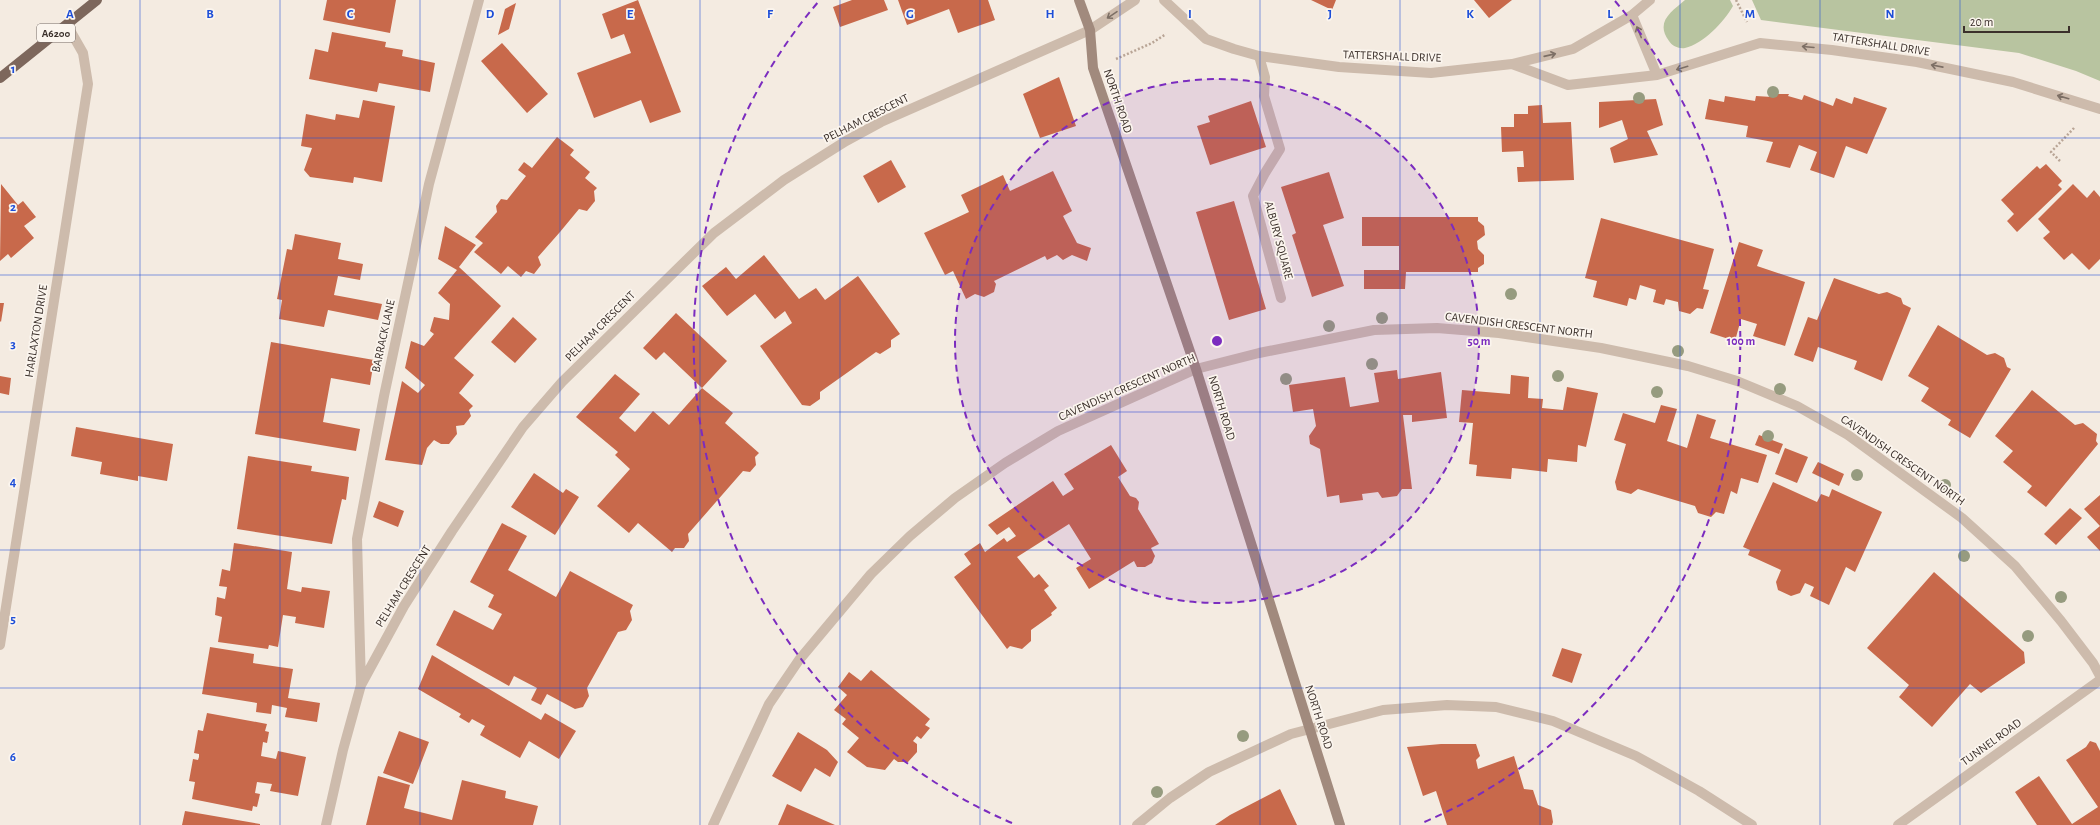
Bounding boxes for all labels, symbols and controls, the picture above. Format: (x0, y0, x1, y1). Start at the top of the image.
text: A (66, 8, 74, 21)
text: B (206, 8, 214, 21)
text: C (347, 8, 354, 21)
text: D (486, 8, 495, 21)
text: E (627, 8, 634, 21)
text: F (767, 8, 774, 21)
text: G (906, 8, 914, 21)
text: H (1045, 8, 1055, 21)
text: I (1188, 8, 1192, 21)
text: J (1328, 8, 1332, 21)
text: K (1466, 8, 1474, 21)
text: L (1607, 8, 1613, 21)
text: M (1745, 8, 1755, 21)
text: N (1885, 8, 1895, 21)
scale bar (1964, 8, 2069, 34)
one-way arrow (1107, 11, 1118, 19)
text: 20 m (1970, 16, 1993, 28)
road number: A6200 (37, 24, 75, 42)
one-way arrow (1635, 27, 1643, 39)
street label: TATTERSHALL DRIVE (1831, 30, 1931, 58)
one-way arrow (1802, 44, 1815, 51)
street label: TATTERSHALL DRIVE (1343, 48, 1442, 64)
one-way arrow (1543, 50, 1556, 58)
one-way arrow (1931, 62, 1944, 70)
text: 1 (11, 63, 15, 76)
one-way arrow (1676, 64, 1688, 72)
street label: NORTH ROAD (1101, 68, 1135, 135)
street label: PELHAM CRESCENT (821, 91, 911, 145)
one-way arrow (2057, 93, 2070, 100)
street label: ALBURY SQUARE (1262, 200, 1295, 281)
text: 2 (10, 201, 16, 214)
street label: HARLAXTON DRIVE (23, 284, 49, 378)
street label: PELHAM CRESCENT (563, 288, 638, 363)
street label: BARRACK LANE (369, 298, 397, 374)
street label: CAVENDISH CRESCENT NORTH (1444, 310, 1594, 340)
centre of rings (1210, 334, 1224, 348)
text: 50 m (1468, 335, 1491, 347)
text: 100 m (1727, 335, 1755, 347)
text: 3 (10, 338, 16, 351)
street label: CAVENDISH CRESCENT NORTH (1057, 351, 1197, 423)
street label: NORTH ROAD (1207, 374, 1238, 442)
street label: CAVENDISH CRESCENT NORTH (1839, 412, 1967, 508)
text: 4 (10, 476, 17, 489)
street label: PELHAM CRESCENT (373, 543, 433, 629)
text: 5 (10, 613, 16, 626)
street label: NORTH ROAD (1303, 683, 1335, 751)
street label: TUNNEL ROAD (1959, 716, 2024, 768)
text: 6 (10, 751, 16, 764)

